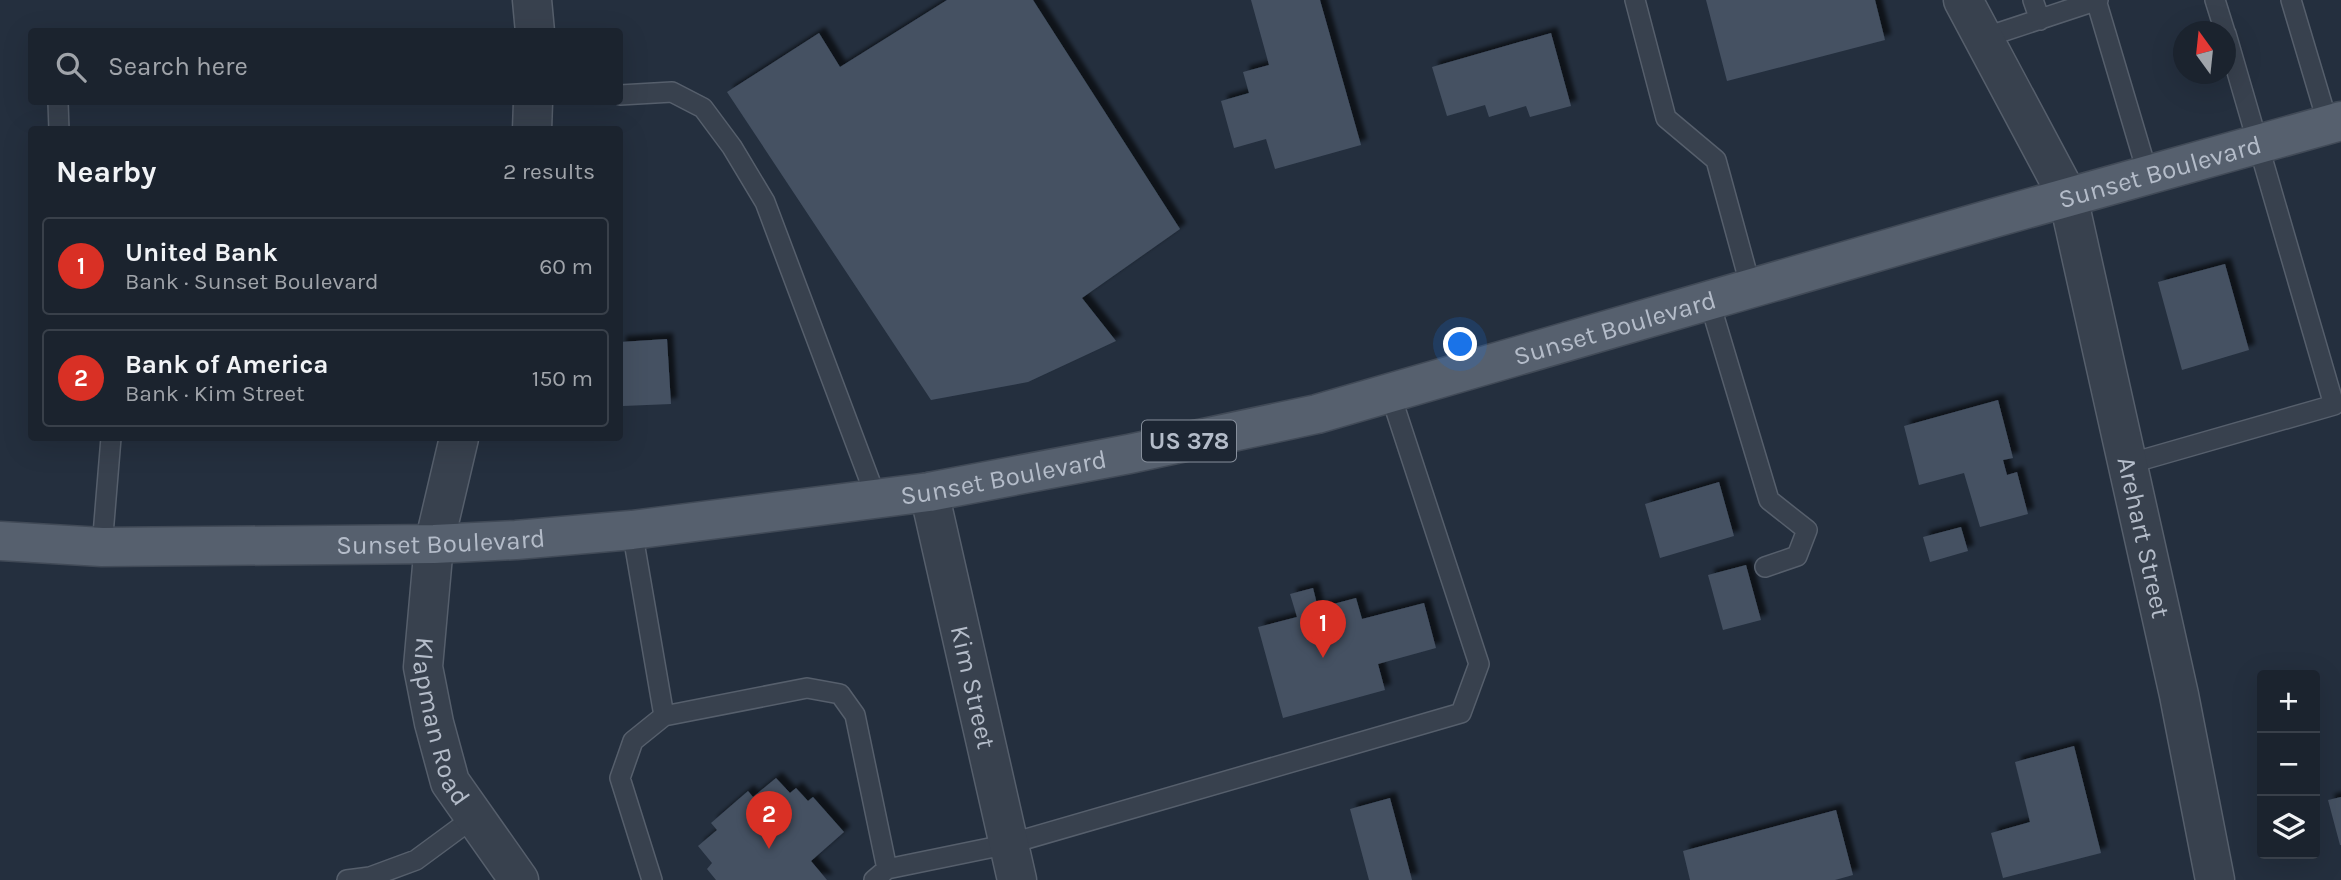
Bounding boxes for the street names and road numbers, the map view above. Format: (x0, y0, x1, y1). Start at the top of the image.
street label: Sunset Boulevard (2055, 129, 2265, 215)
street label: Sunset Boulevard (1510, 284, 1720, 372)
road number: US 378 (1142, 420, 1236, 462)
street label: Sunset Boulevard (899, 443, 1109, 511)
street label: Arehart Street (2111, 454, 2177, 621)
street label: Sunset Boulevard (336, 522, 547, 560)
street label: Kim Street (944, 622, 1002, 752)
street label: Klapman Road (406, 636, 477, 811)

